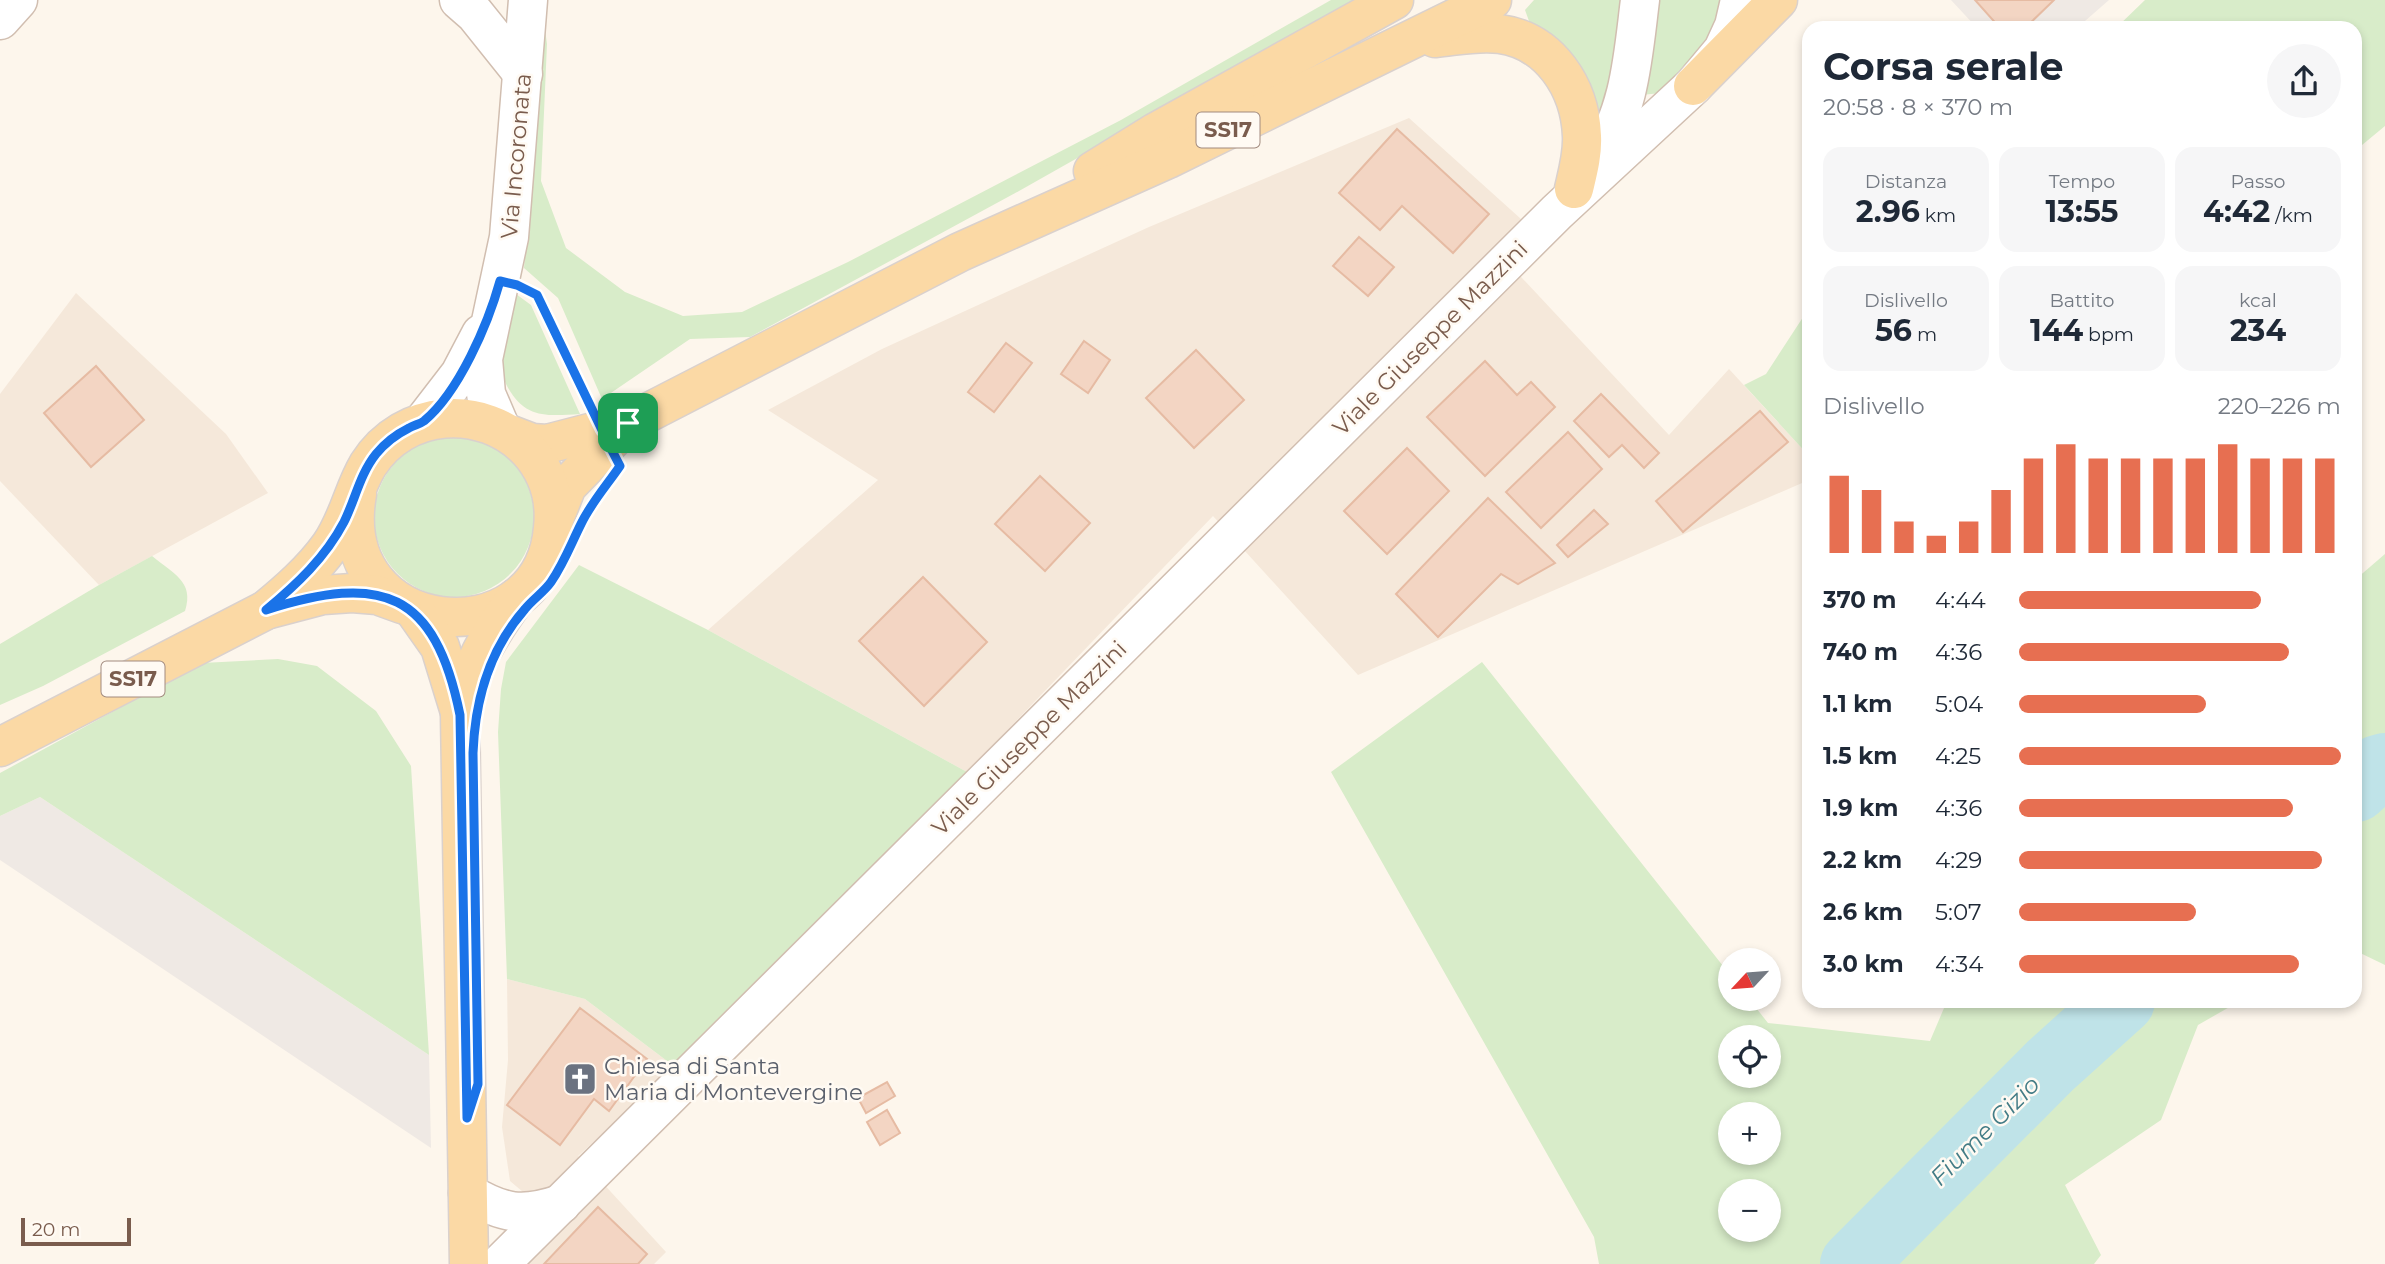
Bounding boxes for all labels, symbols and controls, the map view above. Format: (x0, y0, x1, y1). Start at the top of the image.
text: Corsa serale (1823, 43, 2063, 90)
button: share (2267, 44, 2341, 118)
street label: Via Incoronata (495, 72, 537, 240)
text: 20:58 · 8 × 370 m (1823, 93, 2013, 121)
road number: SS17 (1196, 113, 1260, 148)
text: Distanza (1865, 170, 1947, 193)
text: Tempo (2049, 170, 2115, 193)
text: Passo (2230, 170, 2286, 193)
text: 2.96 (1856, 193, 1920, 230)
text: 13:55 (2046, 193, 2118, 230)
text: 4:42 (2203, 193, 2270, 230)
text: km (1920, 204, 1956, 227)
text: /km (2270, 204, 2313, 227)
street label: Viale Giuseppe Mazzini (1327, 235, 1533, 441)
text: Dislivello (1864, 289, 1948, 312)
text: Battito (2050, 289, 2114, 312)
text: kcal (2239, 289, 2277, 312)
text: 56 (1875, 312, 1912, 349)
text: 144 (2030, 312, 2083, 349)
text: 234 (2230, 312, 2286, 349)
text: m (1912, 323, 1937, 346)
text: bpm (2083, 323, 2134, 346)
text: Dislivello (1823, 392, 1925, 420)
text: 220–226 m (2218, 392, 2341, 420)
pin (598, 393, 658, 453)
icon: arrive (609, 404, 647, 442)
text: 370 m (1823, 586, 1896, 614)
text: 4:44 (1935, 586, 1986, 614)
street label: Viale Giuseppe Mazzini (926, 635, 1132, 841)
text: 740 m (1823, 638, 1898, 666)
text: 4:36 (1935, 638, 1982, 666)
road number: SS17 (102, 662, 164, 696)
text: 1.1 km (1823, 690, 1892, 718)
text: 5:04 (1935, 690, 1983, 718)
text: 1.5 km (1823, 742, 1897, 770)
text: 4:25 (1935, 742, 1981, 770)
text: 1.9 km (1823, 794, 1898, 822)
text: 4:36 (1935, 794, 1982, 822)
text: 2.2 km (1823, 846, 1902, 874)
text: 4:29 (1935, 846, 1982, 874)
text: 2.6 km (1823, 898, 1903, 926)
text: 5:07 (1935, 898, 1982, 926)
north arrow (1718, 948, 1782, 1012)
map controls (1718, 948, 1781, 1242)
text: 3.0 km (1823, 950, 1904, 978)
text: 4:34 (1935, 950, 1983, 978)
button: locate (1718, 1025, 1781, 1088)
place label: Chiesa di Santa Maria di Montevergine (604, 1052, 863, 1106)
church icon: Chiesa di Santa Maria di Montevergine (561, 1060, 599, 1098)
water label: Fiume Gizio (1924, 1070, 2045, 1191)
button: + (1718, 1102, 1781, 1165)
button: − (1718, 1179, 1781, 1242)
scale bar (21, 1215, 131, 1247)
text: 20 m (32, 1218, 80, 1241)

